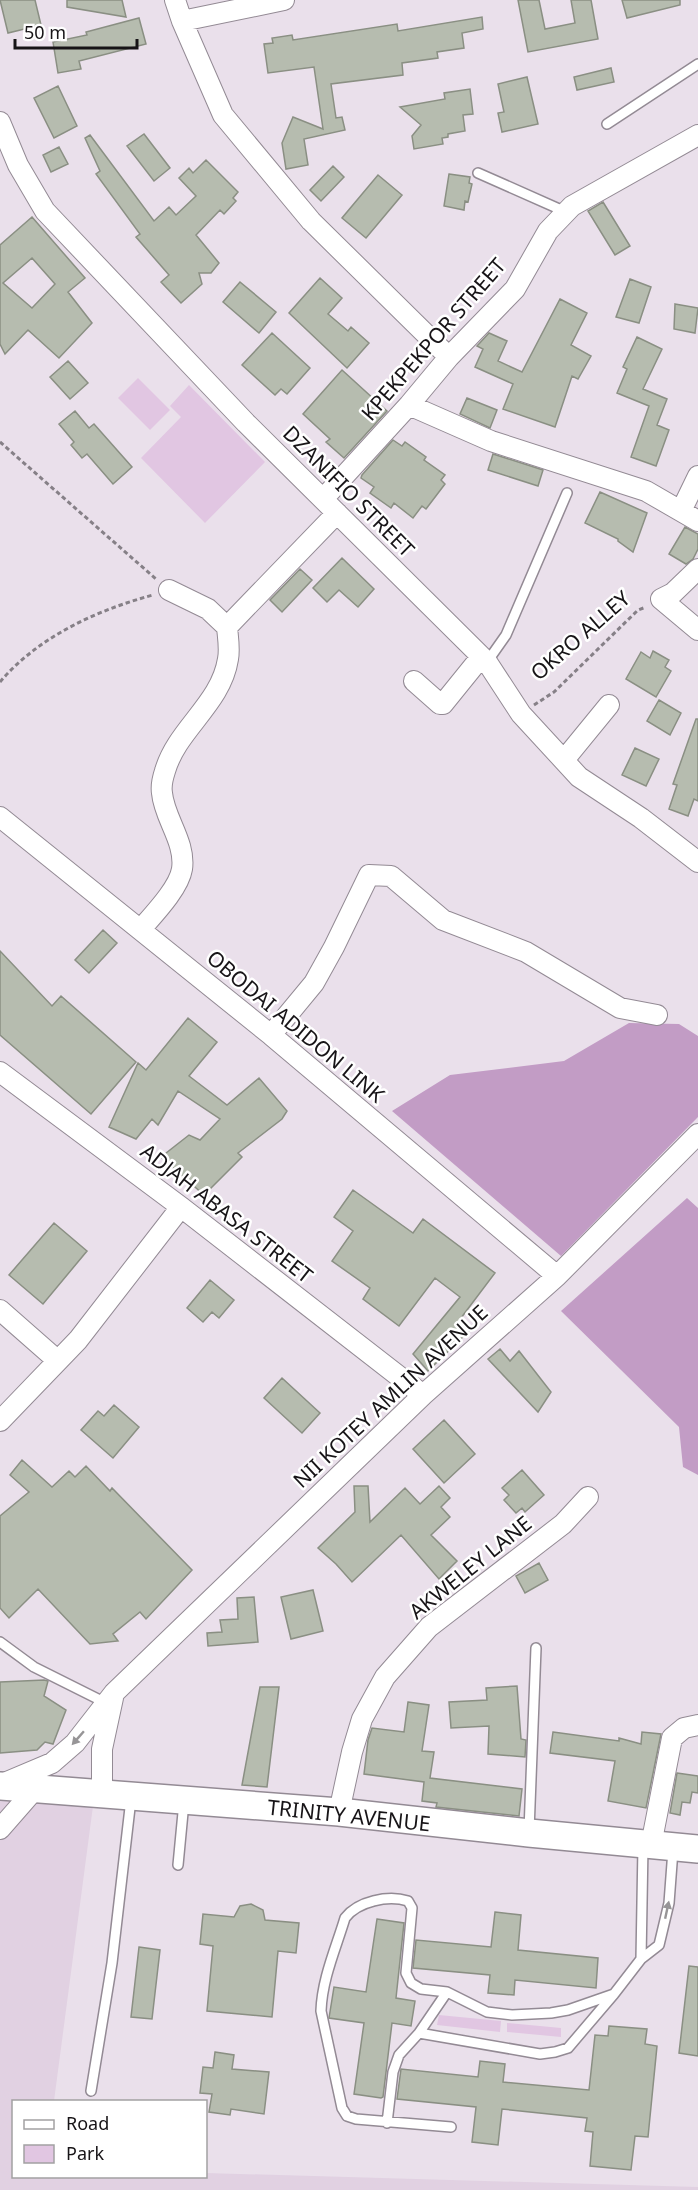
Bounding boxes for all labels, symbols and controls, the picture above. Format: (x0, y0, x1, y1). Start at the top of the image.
scale bar (15, 12, 136, 50)
text: 50 m (24, 20, 66, 44)
street label: KPEKPEKPOR STREET (355, 252, 512, 426)
street label: DZANIFIO STREET (277, 419, 421, 563)
street label: OKRO ALLEY (524, 584, 636, 686)
street label: OBODAI ADIDON LINK (201, 943, 391, 1109)
street label: ADJAH ABASA STREET (135, 1137, 319, 1289)
street label: NII KOTEY AMLIN AVENUE (287, 1298, 493, 1494)
street label: AKWELEY LANE (403, 1509, 537, 1625)
one-way arrow (72, 1730, 85, 1745)
street label: TRINITY AVENUE (266, 1793, 432, 1837)
one-way arrow (663, 1900, 672, 1919)
legend (12, 2100, 207, 2178)
text: Road (66, 2111, 109, 2135)
text: Park (66, 2141, 104, 2165)

